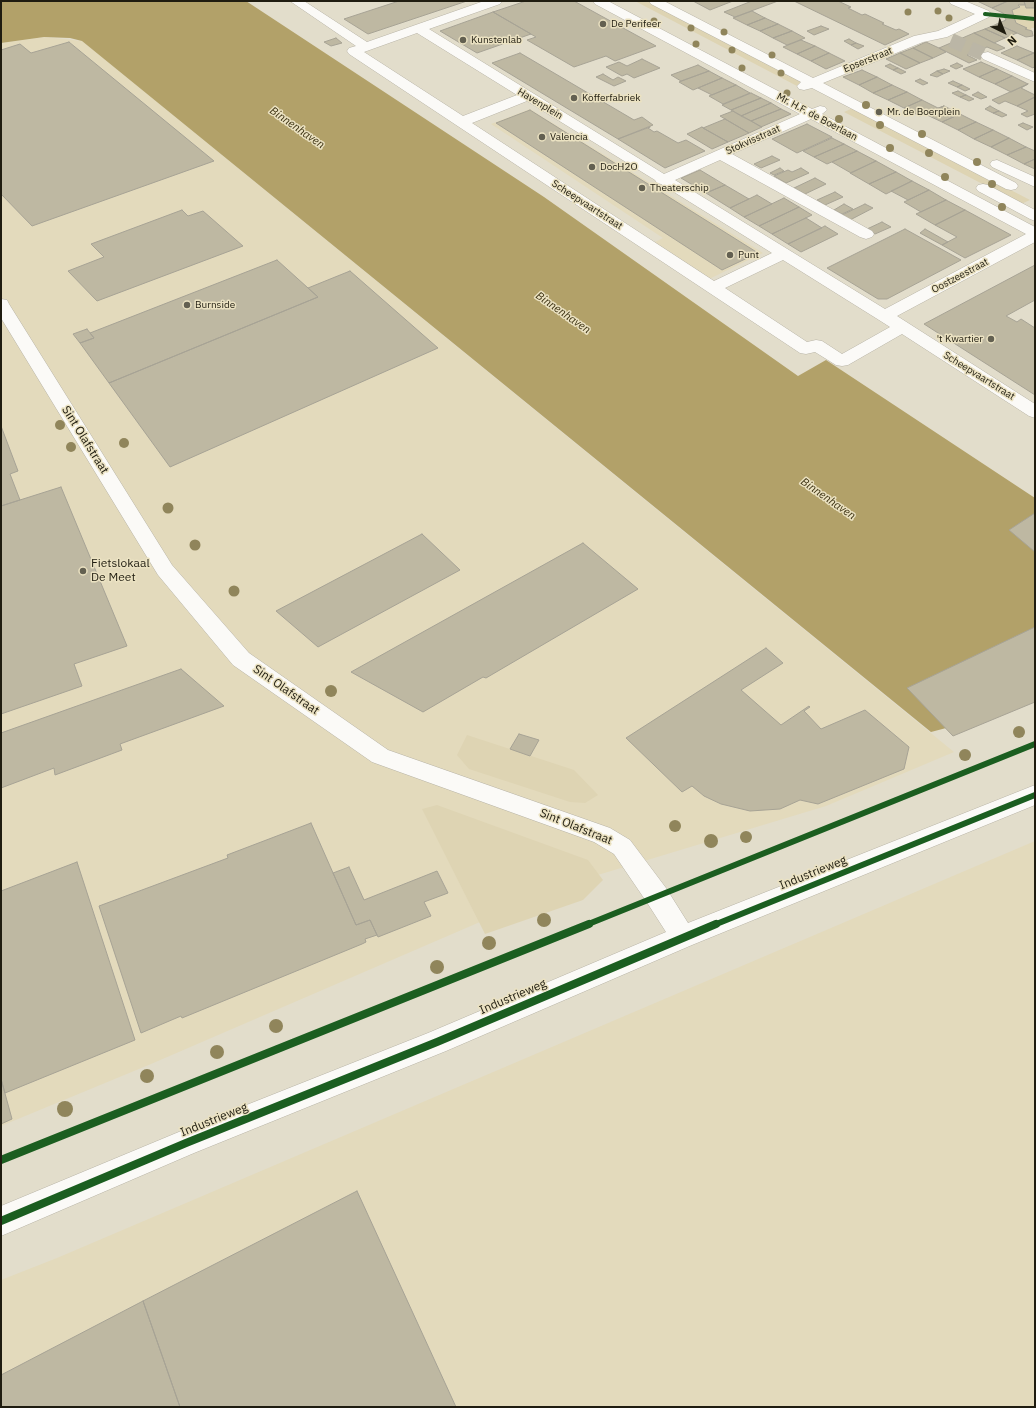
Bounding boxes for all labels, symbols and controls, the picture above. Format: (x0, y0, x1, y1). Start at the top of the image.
north arrow (984, 12, 1024, 52)
place label: De Perifeer (611, 18, 661, 30)
marker: De Perifeer (598, 19, 608, 29)
text: N (1004, 33, 1020, 49)
place label: Kunstenlab (471, 34, 522, 46)
marker: Kunstenlab (458, 35, 468, 45)
street label: Epserstraat (842, 45, 894, 75)
street label: Havenplein (515, 86, 565, 122)
street label: Mr. H.F. de Boerlaan (775, 91, 859, 143)
place label: Kofferfabriek (582, 92, 641, 104)
marker: Kofferfabriek (569, 93, 579, 103)
water label: Binnenhaven (267, 104, 327, 152)
place label: Mr. de Boerplein (887, 106, 960, 118)
marker: Mr. de Boerplein (874, 107, 884, 117)
street label: Stokvisstraat (724, 123, 782, 157)
place label: Valencia (550, 131, 588, 143)
marker: Valencia (537, 132, 547, 142)
place label: DocH2O (600, 161, 637, 173)
marker: DocH2O (587, 162, 597, 172)
street label: Scheepvaartstraat (549, 178, 625, 232)
place label: Theaterschip (650, 182, 709, 194)
marker: Theaterschip (637, 183, 647, 193)
place label: Punt (738, 249, 759, 261)
marker: Punt (725, 250, 735, 260)
street label: Oostzeestraat (930, 256, 990, 296)
water label: Binnenhaven (533, 289, 593, 337)
place label: Burnside (195, 299, 235, 311)
marker: Burnside (182, 300, 192, 310)
place label: 't Kwartier (937, 333, 983, 345)
marker: 't Kwartier (986, 334, 996, 344)
street label: Scheepvaartstraat (941, 349, 1017, 403)
street label: Sint Olafstraat (58, 403, 112, 477)
water label: Binnenhaven (798, 475, 858, 523)
place label: Fietslokaal De Meet (91, 557, 150, 585)
marker: Fietslokaal De Meet (78, 566, 88, 576)
street label: Sint Olafstraat (250, 662, 322, 718)
street label: Sint Olafstraat (537, 806, 615, 848)
street label: Industrieweg (777, 853, 849, 893)
street label: Industrieweg (477, 976, 549, 1018)
street label: Industrieweg (178, 1100, 250, 1140)

